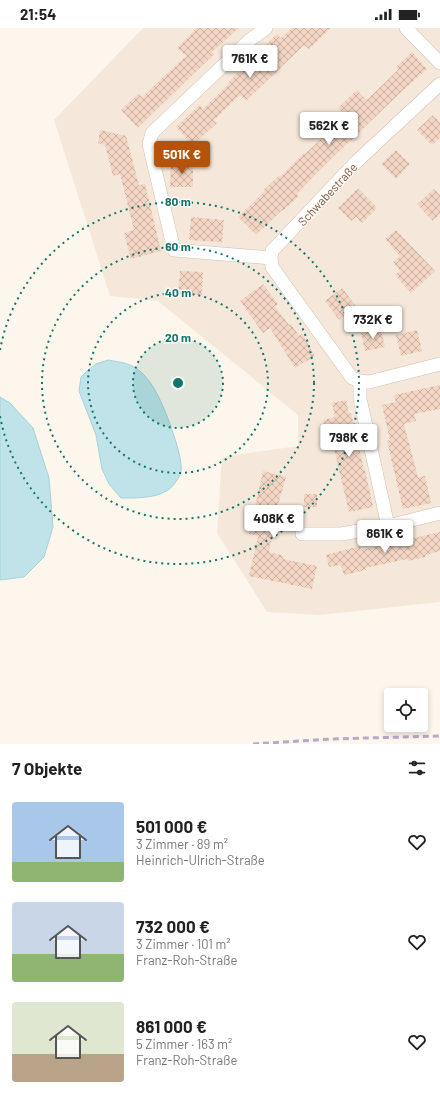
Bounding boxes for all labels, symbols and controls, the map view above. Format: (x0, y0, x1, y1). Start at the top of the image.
text: 21:54 (20, 5, 56, 23)
pin: 761K € (217, 45, 283, 79)
text: 761K € (232, 50, 268, 66)
pin: 562K € (296, 112, 362, 146)
text: 562K € (309, 117, 349, 133)
pin: 501K € (149, 141, 215, 175)
text: 501K € (163, 146, 201, 162)
street label: Schwabestraße (294, 160, 360, 228)
text: 80 m (165, 194, 191, 208)
text: 60 m (165, 239, 191, 253)
text: 40 m (165, 285, 191, 299)
pin: 732K € (340, 306, 406, 340)
text: 732K € (353, 311, 393, 327)
text: 20 m (165, 330, 191, 344)
centre of rings (171, 376, 185, 390)
pin: 798K € (316, 424, 382, 458)
text: 798K € (329, 429, 369, 445)
pin: 408K € (241, 505, 307, 539)
text: 408K € (253, 510, 295, 526)
pin: 861K € (352, 520, 418, 554)
text: 861K € (366, 525, 404, 541)
map controls (384, 688, 428, 732)
button: locate (384, 688, 428, 732)
icon: filters (406, 757, 428, 779)
text: 7 Objekte (12, 758, 82, 778)
text: 501 000 € (136, 816, 207, 836)
icon: home (44, 818, 92, 866)
icon: heart (406, 831, 428, 853)
text: 3 Zimmer · 89 m² (136, 836, 228, 852)
text: Heinrich-Ulrich-Straße (136, 852, 265, 868)
text: 732 000 € (136, 916, 210, 936)
icon: home (44, 918, 92, 966)
icon: heart (406, 931, 428, 953)
text: 3 Zimmer · 101 m² (136, 936, 230, 952)
text: Franz-Roh-Straße (136, 952, 237, 968)
text: 861 000 € (136, 1016, 207, 1036)
icon: home (44, 1018, 92, 1066)
icon: heart (406, 1031, 428, 1053)
text: 5 Zimmer · 163 m² (136, 1036, 232, 1052)
text: Franz-Roh-Straße (136, 1052, 237, 1068)

